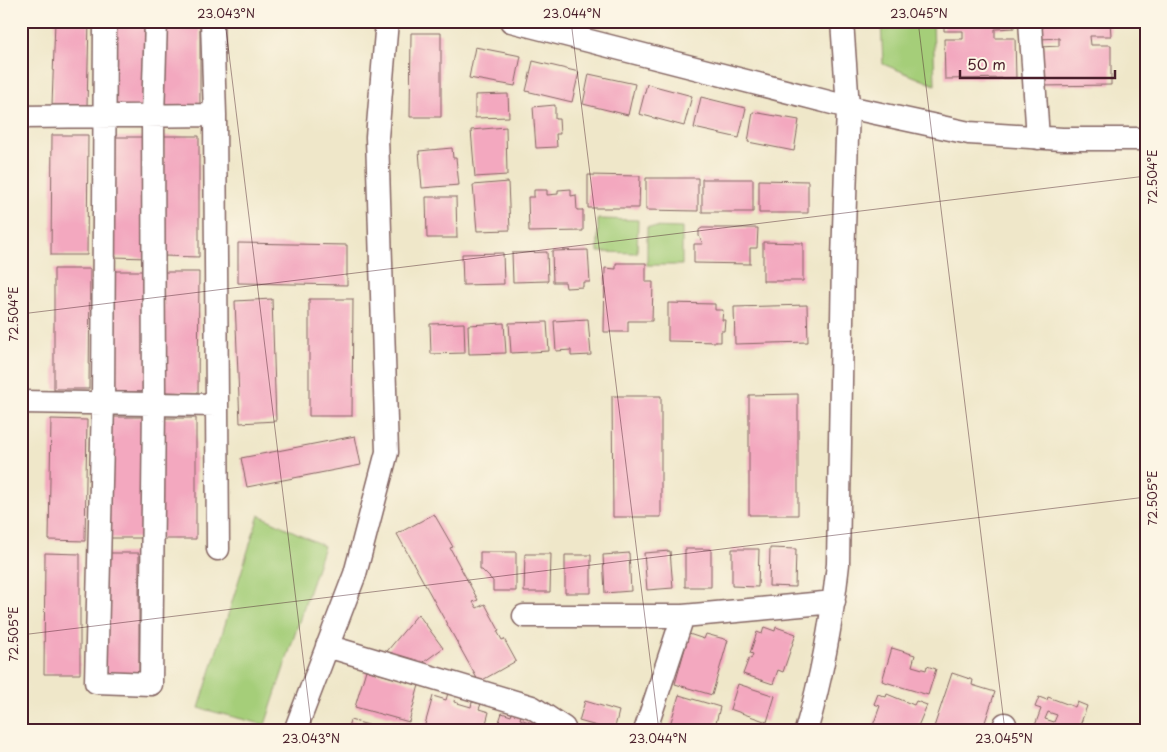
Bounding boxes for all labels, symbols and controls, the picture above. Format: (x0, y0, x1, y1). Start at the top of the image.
text: 23.043°N (197, 4, 255, 22)
text: 23.044°N (543, 4, 601, 22)
text: 23.045°N (890, 4, 948, 22)
scale bar (960, 48, 1114, 80)
text: 50 m (967, 52, 1006, 75)
text: 72.504°E (1143, 150, 1161, 205)
text: 72.504°E (4, 287, 22, 342)
text: 72.505°E (1143, 470, 1161, 526)
text: 72.505°E (4, 606, 22, 662)
text: 23.043°N (282, 729, 340, 747)
text: 23.044°N (629, 729, 687, 747)
text: 23.045°N (975, 729, 1033, 747)

